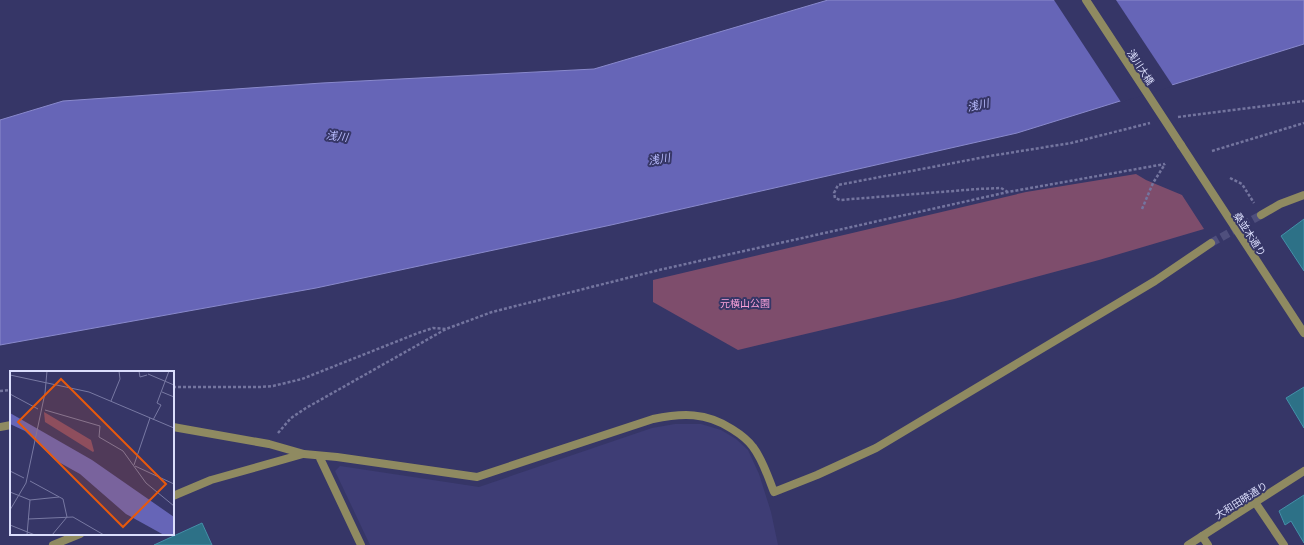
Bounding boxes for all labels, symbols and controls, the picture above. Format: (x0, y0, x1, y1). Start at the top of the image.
street label: 浅川大橋 (1125, 48, 1156, 87)
water label: 浅川 (966, 97, 991, 113)
water label: 浅川 (325, 129, 350, 143)
water label: 浅川 (647, 151, 672, 167)
street label: 桑並木通り (1231, 210, 1268, 258)
park label: 元横山公園 (720, 298, 770, 309)
inset map (10, 371, 174, 535)
street label: 大和田暁通り (1213, 480, 1270, 521)

